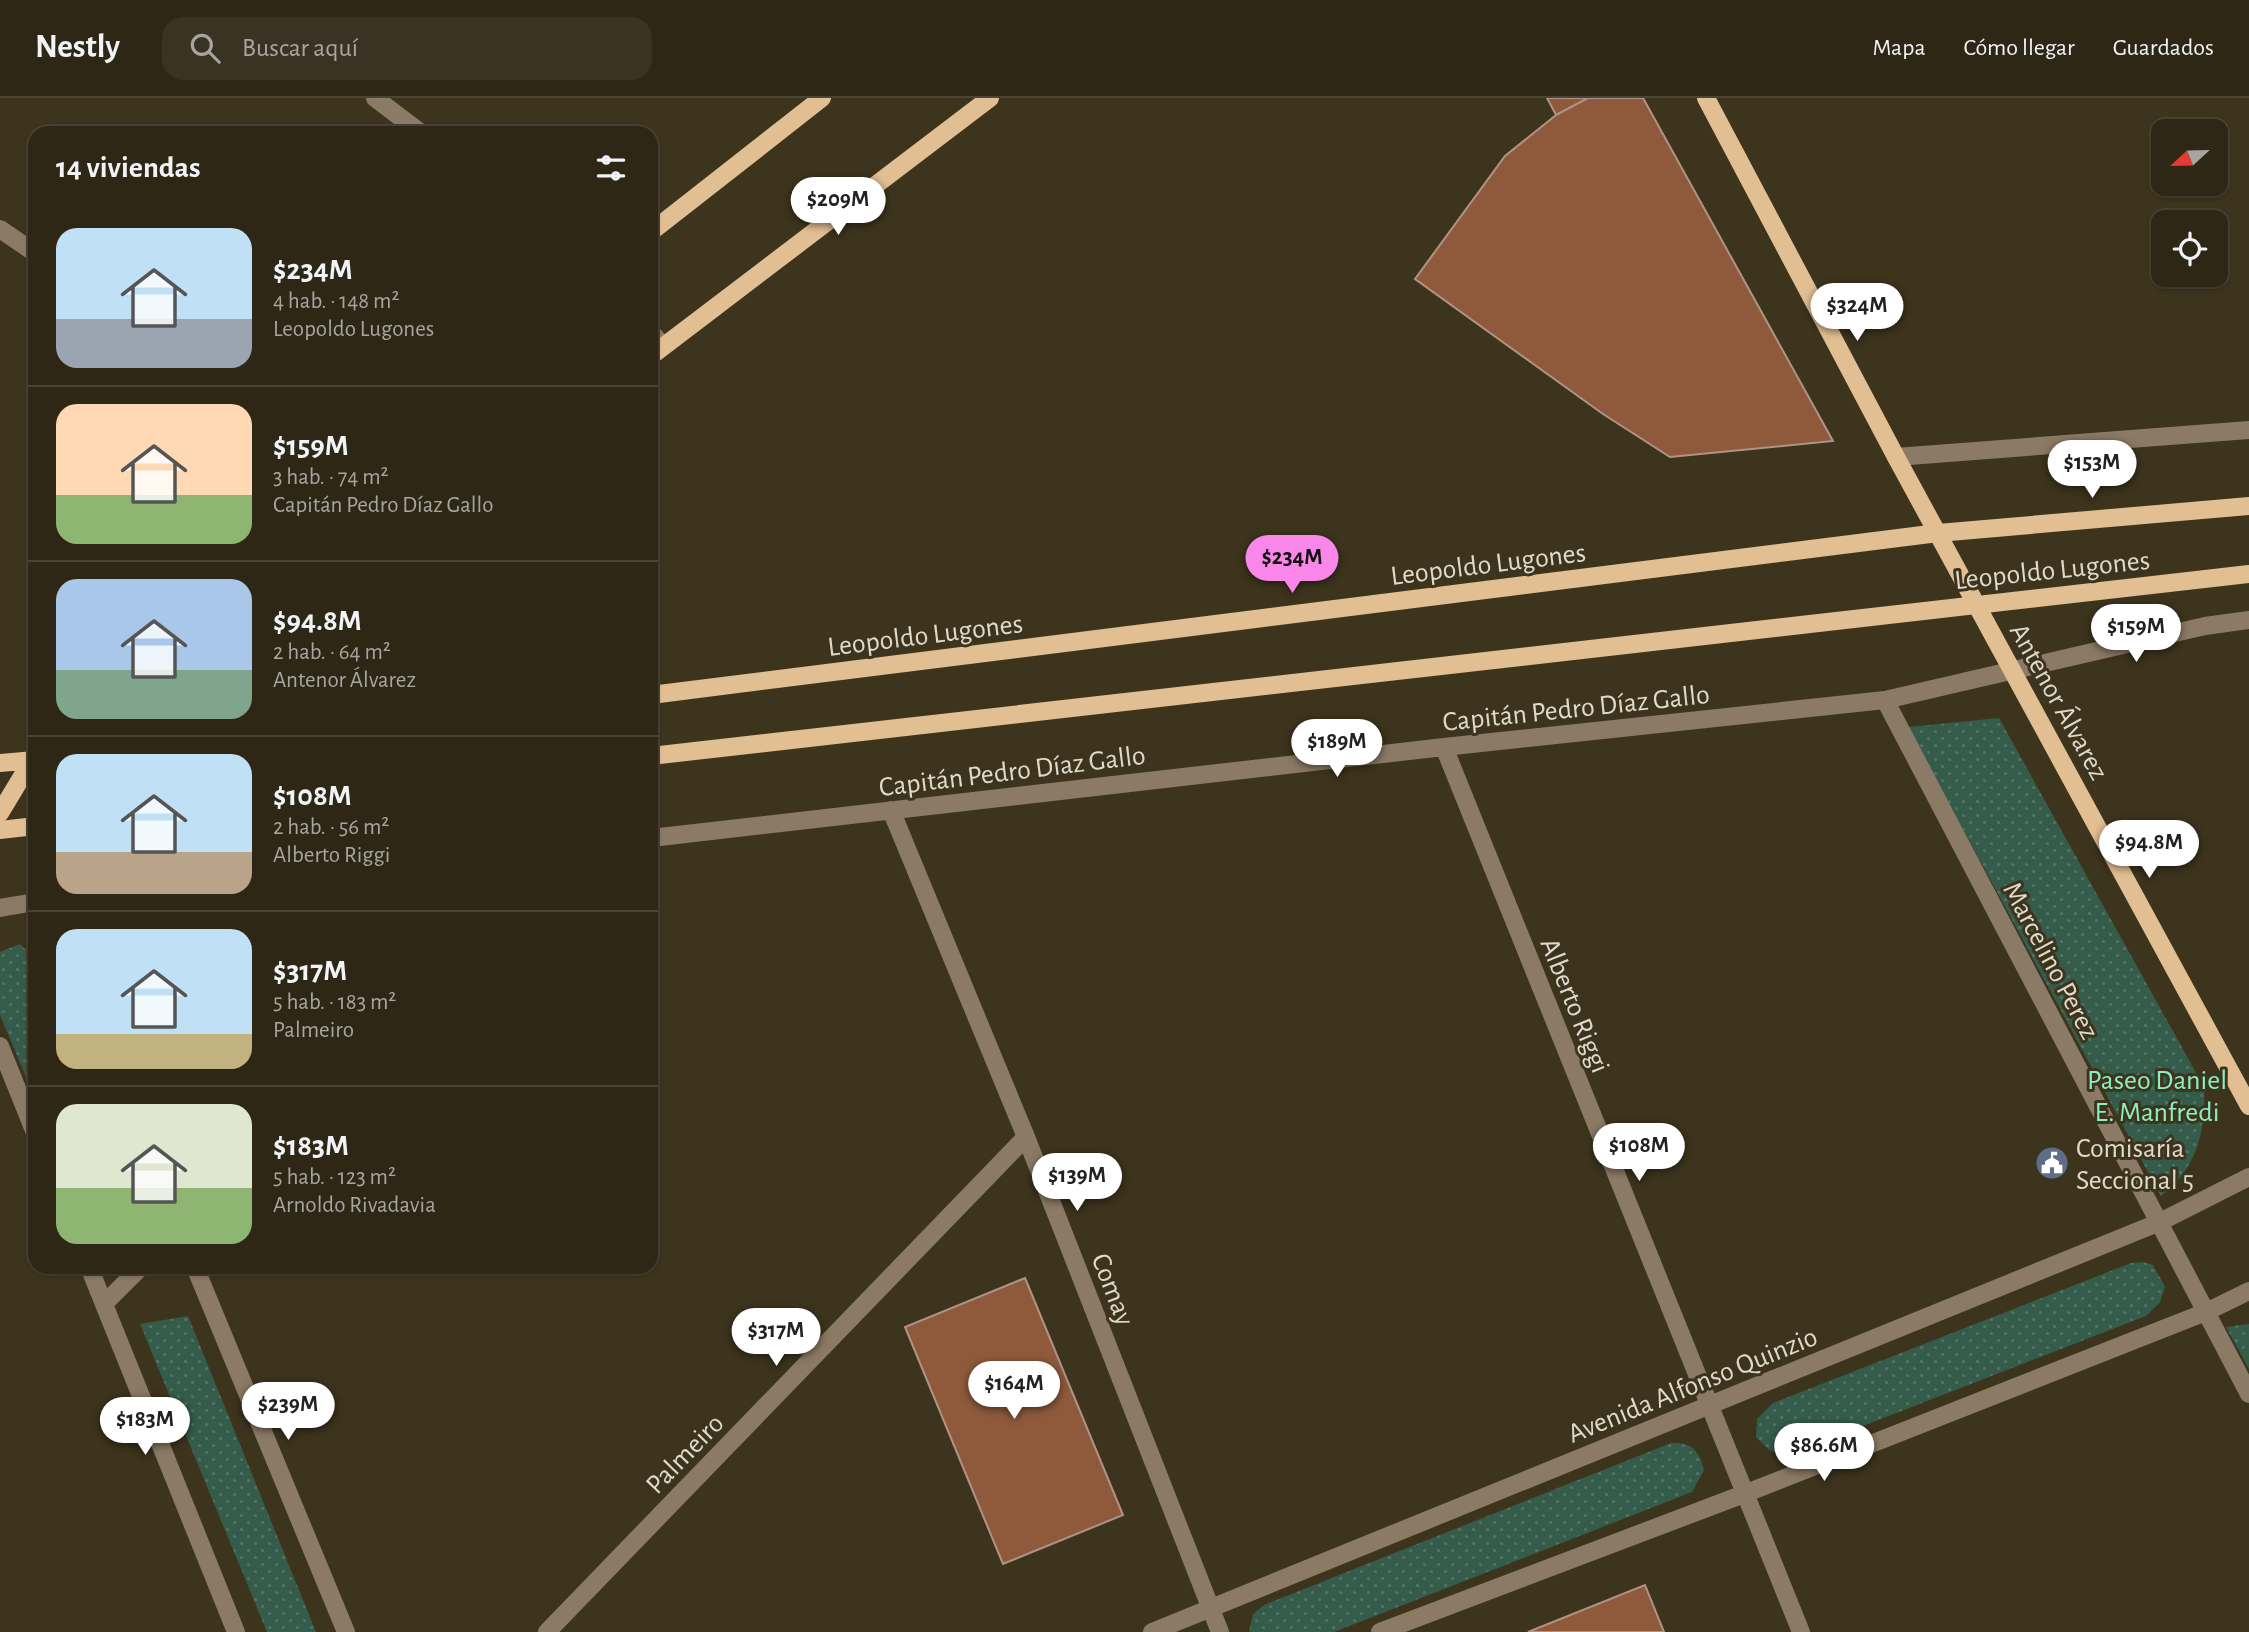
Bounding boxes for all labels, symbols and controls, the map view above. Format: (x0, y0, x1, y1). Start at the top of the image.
search box (162, 17, 652, 80)
icon: search (186, 29, 224, 67)
text: Nestly (35, 31, 120, 64)
text: Buscar aquí (242, 35, 358, 61)
text: Mapa (1872, 36, 1926, 60)
text: Cómo llegar (1964, 36, 2075, 60)
text: Guardados (2113, 36, 2214, 60)
north arrow (2151, 119, 2228, 196)
map controls (2151, 119, 2228, 287)
icon: filters (592, 149, 630, 187)
text: 14 viviendas (56, 153, 201, 183)
pin: $209M (789, 178, 887, 237)
text: $209M (807, 188, 869, 211)
button: locate (2151, 210, 2228, 287)
text: $234M (273, 255, 353, 285)
icon: home (112, 256, 196, 340)
pin: $324M (1808, 284, 1906, 343)
text: 4 hab. · 148 m² (273, 290, 399, 313)
text: $324M (1827, 294, 1888, 317)
text: Leopoldo Lugones (273, 318, 434, 341)
text: $159M (273, 431, 349, 461)
icon: home (112, 432, 196, 516)
pin: $153M (2043, 440, 2141, 500)
text: $153M (2064, 451, 2120, 474)
text: 3 hab. · 74 m² (273, 466, 389, 489)
text: Capitán Pedro Díaz Gallo (273, 494, 493, 517)
pin: $234M (1243, 536, 1341, 595)
street label: Leopoldo Lugones (1389, 539, 1587, 591)
text: $234M (1262, 546, 1323, 569)
street label: Leopoldo Lugones (1953, 547, 2151, 595)
pin: $159M (2087, 604, 2185, 664)
text: $94.8M (273, 606, 362, 636)
icon: home (112, 607, 196, 691)
street label: Leopoldo Lugones (826, 610, 1024, 662)
text: $159M (2107, 615, 2165, 638)
street label: Antenor Álvarez (2004, 618, 2115, 785)
text: 2 hab. · 64 m² (273, 641, 391, 664)
text: Antenor Álvarez (273, 669, 416, 692)
street label: Capitán Pedro Díaz Gallo (1441, 681, 1711, 737)
pin: $189M (1288, 720, 1386, 779)
text: $189M (1307, 730, 1367, 753)
street label: Capitán Pedro Díaz Gallo (877, 742, 1147, 802)
text: $108M (273, 781, 352, 811)
icon: home (112, 782, 196, 866)
text: 2 hab. · 56 m² (273, 816, 389, 839)
pin: $94.8M (2092, 820, 2206, 880)
text: $94.8M (2115, 831, 2183, 854)
text: Alberto Riggi (273, 844, 390, 867)
street label: Marcelino Perez (1997, 878, 2103, 1044)
street label: Alberto Riggi (1534, 934, 1614, 1077)
text: $317M (273, 956, 347, 986)
icon: home (112, 957, 196, 1041)
text: 5 hab. · 183 m² (273, 991, 396, 1014)
text: Palmeiro (273, 1019, 354, 1042)
park label: Paseo Daniel E. Manfredi (2087, 1067, 2227, 1127)
pin: $108M (1590, 1124, 1688, 1183)
text: $183M (273, 1131, 349, 1161)
icon: home (112, 1132, 196, 1216)
text: $108M (1609, 1134, 1669, 1157)
place label: Comisaría Seccional 5 (2076, 1135, 2194, 1195)
public building icon: Comisaría Seccional 5 (2033, 1144, 2071, 1182)
pin: $139M (1028, 1154, 1126, 1213)
text: $139M (1048, 1164, 1106, 1187)
text: 5 hab. · 123 m² (273, 1166, 396, 1189)
text: Arnoldo Rivadavia (273, 1194, 436, 1217)
street label: Comay (1086, 1250, 1139, 1329)
pin: $317M (727, 1308, 825, 1368)
text: $317M (748, 1319, 804, 1342)
street label: Avenida Alfonso Quinzio (1564, 1323, 1822, 1449)
pin: $164M (965, 1362, 1063, 1421)
text: $164M (984, 1372, 1044, 1395)
pin: $239M (239, 1382, 337, 1442)
text: $239M (258, 1393, 318, 1416)
pin: $183M (96, 1398, 194, 1457)
text: $183M (116, 1408, 174, 1431)
street label: Palmeiro (641, 1409, 730, 1500)
pin: $86.6M (1767, 1424, 1881, 1483)
text: $86.6M (1790, 1434, 1858, 1457)

